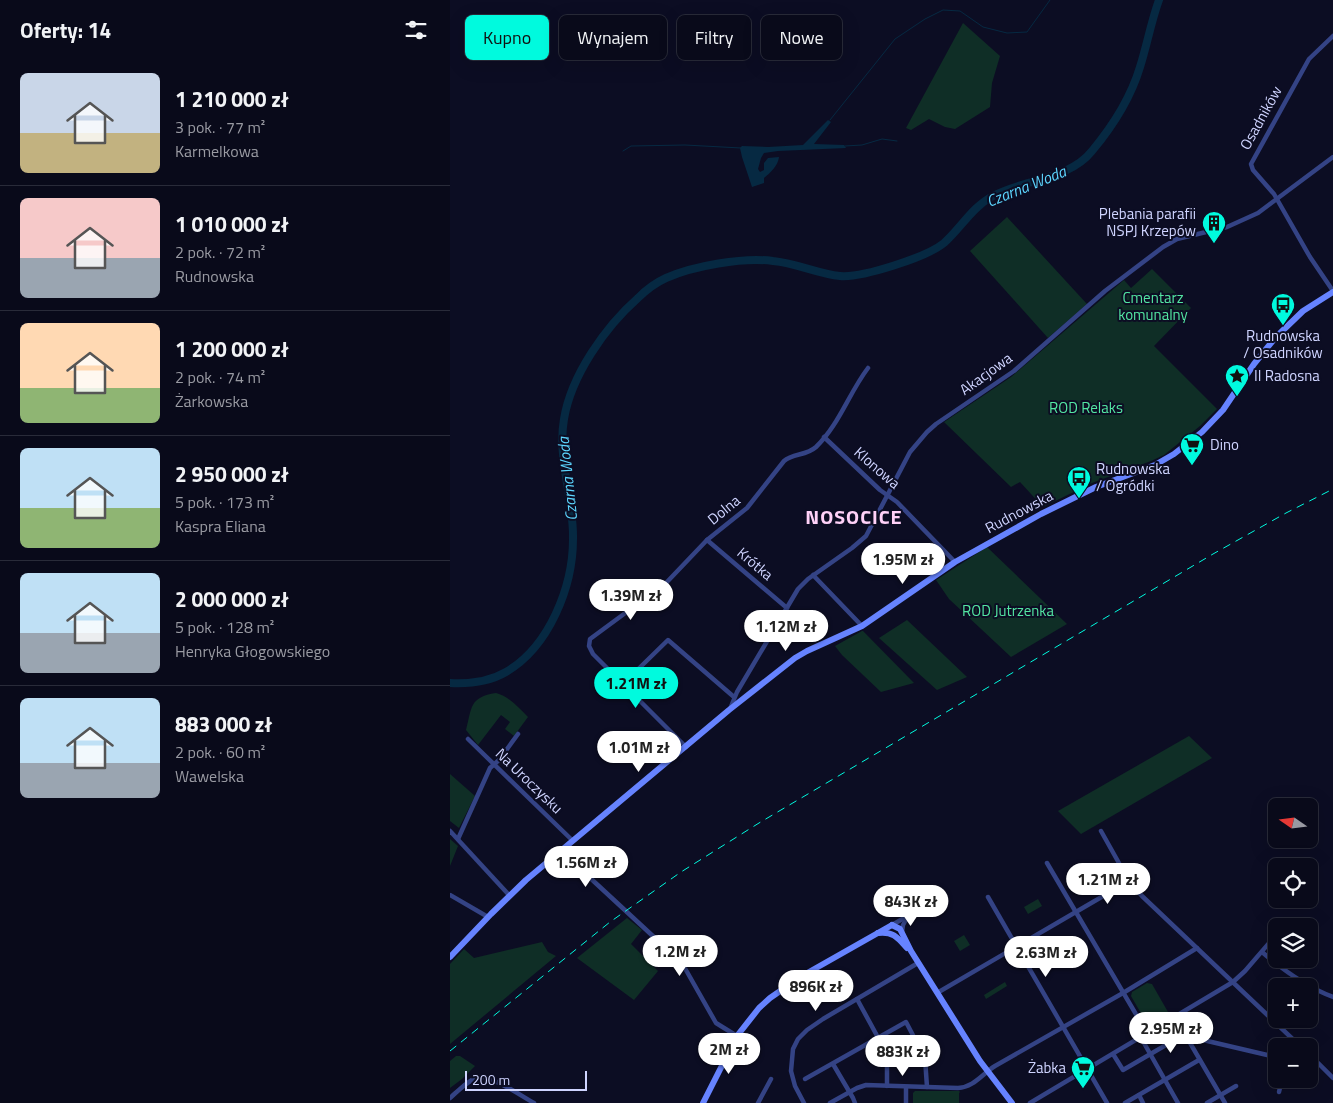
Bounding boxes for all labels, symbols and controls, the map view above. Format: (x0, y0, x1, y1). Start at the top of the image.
text: Oferty: 14 (20, 14, 111, 46)
chip: Kupno (465, 15, 549, 60)
chip: Wynajem (559, 15, 667, 60)
chip: Filtry (677, 15, 751, 60)
chip: Nowe (761, 15, 842, 60)
icon: filters (402, 16, 430, 44)
street label: Osadników (1234, 82, 1288, 154)
text: 1 210 000 zł (175, 83, 289, 115)
icon: home (60, 93, 120, 153)
text: 3 pok. · 77 m² (175, 115, 265, 139)
text: Karmelkowa (175, 139, 259, 163)
water label: Czarna Woda (983, 159, 1070, 213)
place label: Plebania parafii NSPJ Krzepów (1099, 202, 1196, 242)
text: 1 010 000 zł (175, 208, 289, 240)
building icon: Plebania parafii NSPJ Krzepów (1201, 210, 1227, 244)
icon: home (60, 218, 120, 278)
text: 2 pok. · 72 m² (175, 240, 265, 264)
text: Rudnowska (175, 264, 254, 288)
park label: Cmentarz komunalny (1118, 286, 1188, 326)
bus stop icon: Rudnowska / Osadników (1270, 292, 1296, 326)
place label: Rudnowska / Osadników (1243, 324, 1323, 364)
text: 1 200 000 zł (175, 333, 289, 365)
icon: home (60, 343, 120, 403)
street label: Akacjowa (955, 346, 1017, 401)
place icon: II Radosna (1224, 363, 1250, 397)
place label: II Radosna (1254, 364, 1320, 387)
text: 2 pok. · 74 m² (175, 365, 265, 389)
text: Żarkowska (175, 389, 248, 413)
park label: ROD Relaks (1049, 396, 1123, 419)
supermarket icon: Dino (1179, 432, 1205, 466)
place label: Dino (1210, 433, 1239, 456)
water label: Czarna Woda (551, 435, 583, 522)
street label: Klonowa (849, 441, 906, 495)
place label: Rudnowska / Ogródki (1096, 457, 1170, 497)
text: 2 950 000 zł (175, 458, 289, 490)
bus stop icon: Rudnowska / Ogródki (1066, 465, 1092, 499)
icon: home (60, 468, 120, 528)
street label: Rudnowska (981, 484, 1057, 539)
street label: Dolna (702, 489, 746, 530)
text: 5 pok. · 173 m² (175, 490, 274, 514)
district label: NOSOCICE (805, 501, 903, 532)
text: Kaspra Eliana (175, 514, 266, 538)
street label: Krótka (732, 542, 779, 586)
pin: 1.95M zł (851, 542, 955, 585)
text: 1.95M zł (872, 547, 934, 571)
pin: 1.39M zł (579, 578, 683, 621)
text: 2 000 000 zł (175, 583, 289, 615)
text: 1.39M zł (600, 583, 662, 607)
icon: home (60, 593, 120, 653)
park label: ROD Jutrzenka (962, 599, 1054, 622)
pin: 1.12M zł (734, 610, 838, 652)
text: 1.12M zł (755, 614, 817, 638)
text: 5 pok. · 128 m² (175, 615, 274, 639)
text: Henryka Głogowskiego (175, 639, 330, 663)
pin: 1.21M zł (584, 666, 688, 709)
text: 1.21M zł (605, 671, 667, 695)
text: 883 000 zł (175, 708, 272, 740)
icon: home (60, 718, 120, 778)
pin: 1.01M zł (587, 730, 691, 773)
text: 1.01M zł (608, 735, 670, 759)
text: 2 pok. · 60 m² (175, 740, 265, 764)
street label: Na Uroczysku (490, 742, 568, 819)
text: Wawelska (175, 764, 244, 788)
north arrow (1268, 798, 1318, 848)
map controls (1268, 798, 1318, 1088)
pin: 1.56M zł (534, 846, 638, 888)
text: 1.56M zł (555, 850, 617, 874)
button: locate (1268, 858, 1318, 908)
pin: 1.21M zł (1056, 862, 1160, 905)
text: 1.21M zł (1077, 867, 1139, 891)
pin: 843K zł (865, 884, 957, 927)
text: 843K zł (884, 889, 938, 913)
button: layers (1268, 918, 1318, 968)
pin: 1.2M zł (634, 934, 726, 977)
pin: 2.63M zł (994, 936, 1098, 978)
text: 1.2M zł (654, 939, 706, 963)
text: 2.63M zł (1015, 940, 1077, 964)
pin: 896K zł (770, 970, 862, 1012)
text: 896K zł (789, 974, 843, 998)
button: + (1268, 978, 1318, 1028)
pin: 2.95M zł (1119, 1012, 1223, 1054)
text: 2.95M zł (1140, 1016, 1202, 1040)
pin: 2M zł (694, 1032, 764, 1075)
pin: 883K zł (857, 1034, 949, 1077)
text: 2M zł (709, 1037, 749, 1061)
button: − (1268, 1038, 1318, 1088)
text: 883K zł (876, 1039, 930, 1063)
supermarket icon: Żabka (1070, 1055, 1096, 1089)
place label: Żabka (1028, 1056, 1066, 1079)
scale bar (465, 1068, 588, 1091)
text: 200 m (472, 1069, 510, 1090)

